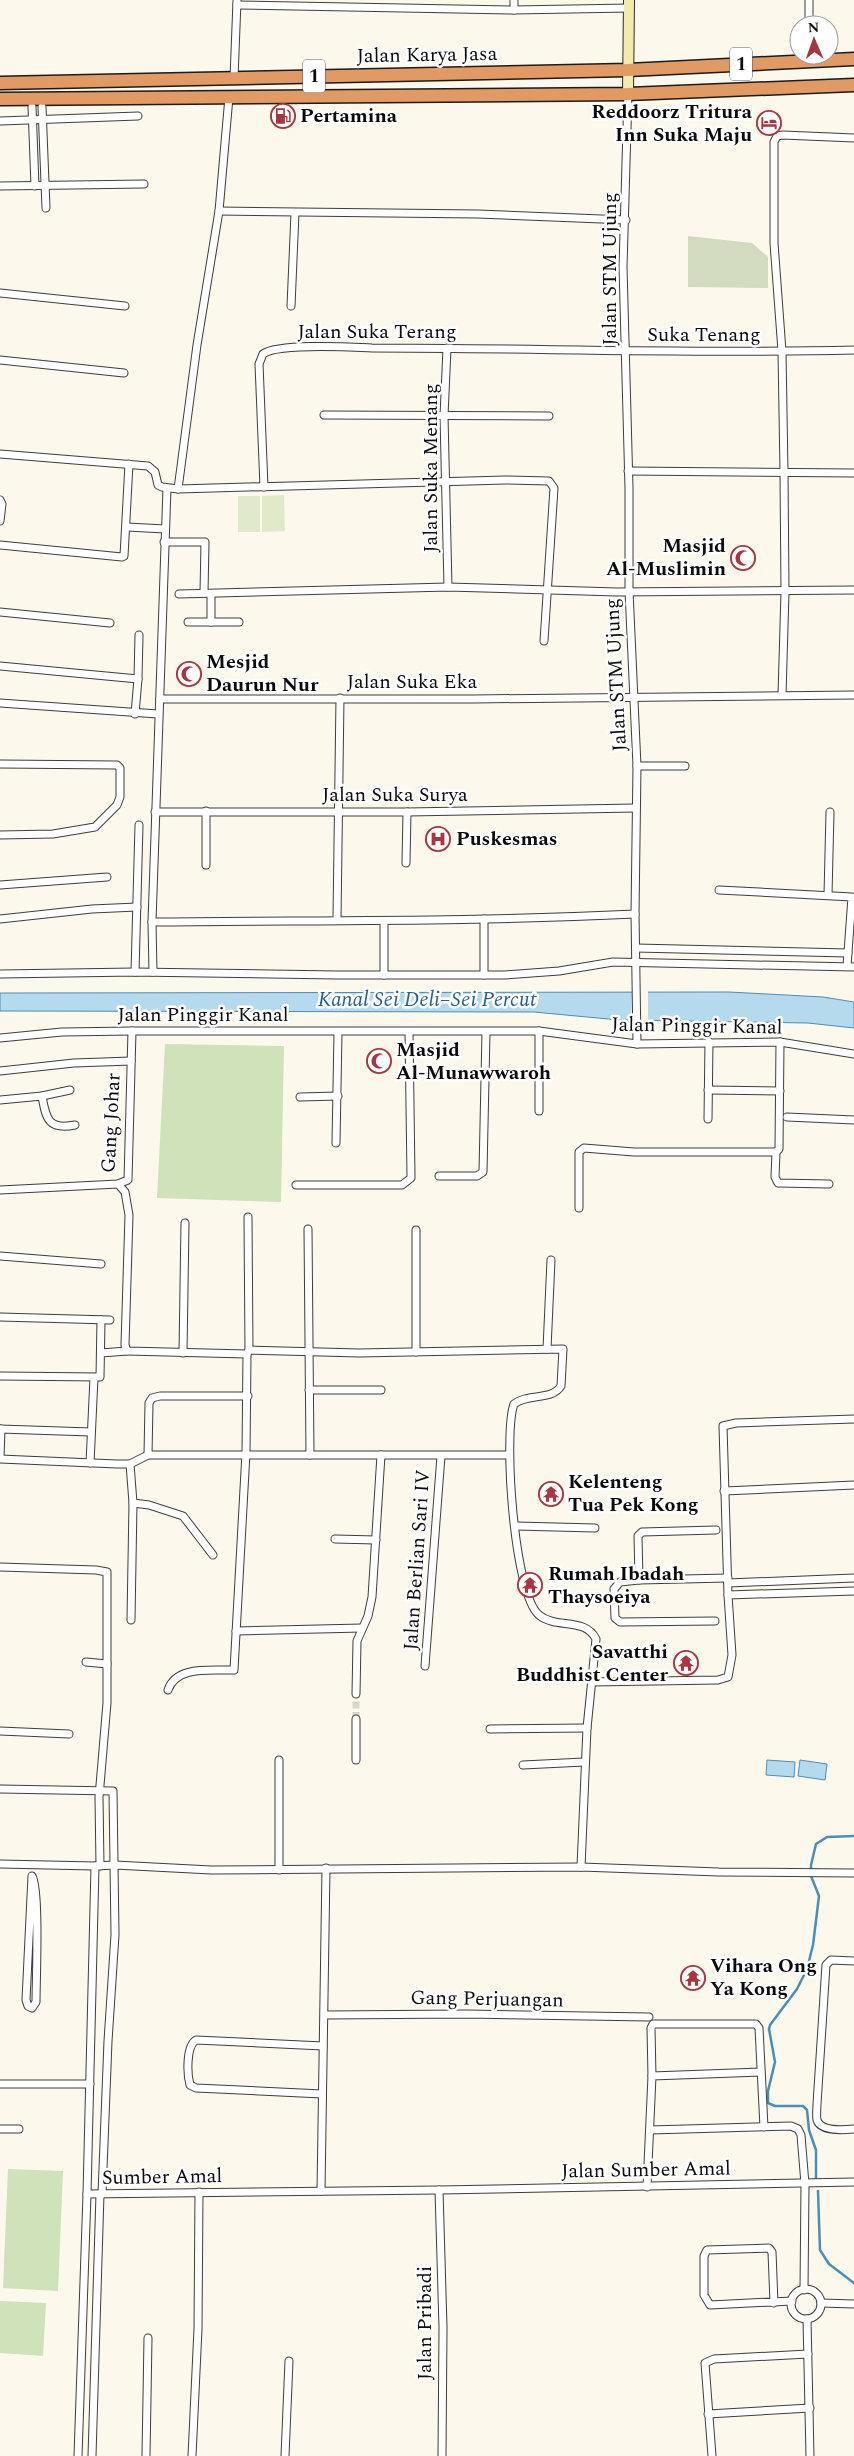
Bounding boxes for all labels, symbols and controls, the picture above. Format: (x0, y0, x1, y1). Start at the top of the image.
north arrow (789, 15, 839, 65)
text: N (807, 17, 820, 38)
street label: Jalan Karya Jasa (356, 39, 498, 71)
road number: 1 (730, 48, 752, 80)
road number: 1 (303, 59, 325, 92)
place label: Reddoorz Tritura Inn Suka Maju (591, 97, 753, 150)
place label: Pertamina (300, 101, 398, 131)
fuel station icon: Pertamina (270, 103, 296, 129)
hotel icon: Reddoorz Tritura Inn Suka Maju (756, 110, 782, 136)
street label: Jalan STM Ujung (595, 192, 625, 346)
street label: Jalan Suka Terang (297, 317, 457, 347)
street label: Suka Tenang (647, 320, 761, 350)
street label: Jalan Suka Menang (416, 383, 446, 553)
place label: Masjid Al-Muslimin (606, 531, 726, 584)
mosque icon: Masjid Al-Muslimin (730, 545, 756, 571)
street label: Jalan STM Ujung (597, 598, 635, 752)
place label: Mesjid Daurun Nur (206, 647, 319, 700)
mosque icon: Mesjid Daurun Nur (176, 661, 202, 687)
street label: Jalan Suka Eka (347, 667, 477, 697)
street label: Jalan Suka Surya (322, 780, 468, 810)
place label: Puskesmas (456, 824, 558, 854)
hospital icon: Puskesmas (425, 826, 451, 852)
water label: Kanal Sei Deli–Sei Percut (318, 984, 537, 1016)
street label: Jalan Pinggir Kanal (117, 1000, 289, 1030)
street label: Jalan Pinggir Kanal (611, 1010, 783, 1042)
place label: Masjid Al-Munawwaroh (396, 1035, 551, 1088)
mosque icon: Masjid Al-Munawwaroh (366, 1048, 392, 1074)
street label: Gang Johar (93, 1072, 129, 1174)
place label: Kelenteng Tua Pek Kong (568, 1467, 699, 1520)
street label: Jalan Berlian Sari IV (396, 1468, 438, 1651)
temple icon: Kelenteng Tua Pek Kong (538, 1481, 564, 1507)
place label: Rumah Ibadah Thaysoeiya (548, 1559, 684, 1612)
temple icon: Rumah Ibadah Thaysoeiya (517, 1572, 543, 1598)
place label: Savatthi Buddhist Center (516, 1637, 668, 1690)
temple icon: Savatthi Buddhist Center (673, 1650, 699, 1676)
place label: Vihara Ong Ya Kong (710, 1951, 817, 2004)
temple icon: Vihara Ong Ya Kong (680, 1965, 706, 1991)
street label: Gang Perjuangan (410, 1983, 564, 2015)
street label: Jalan Sumber Amal (561, 2154, 731, 2186)
street label: Sumber Amal (102, 2161, 222, 2193)
street label: Jalan Pribadi (410, 2266, 440, 2380)

